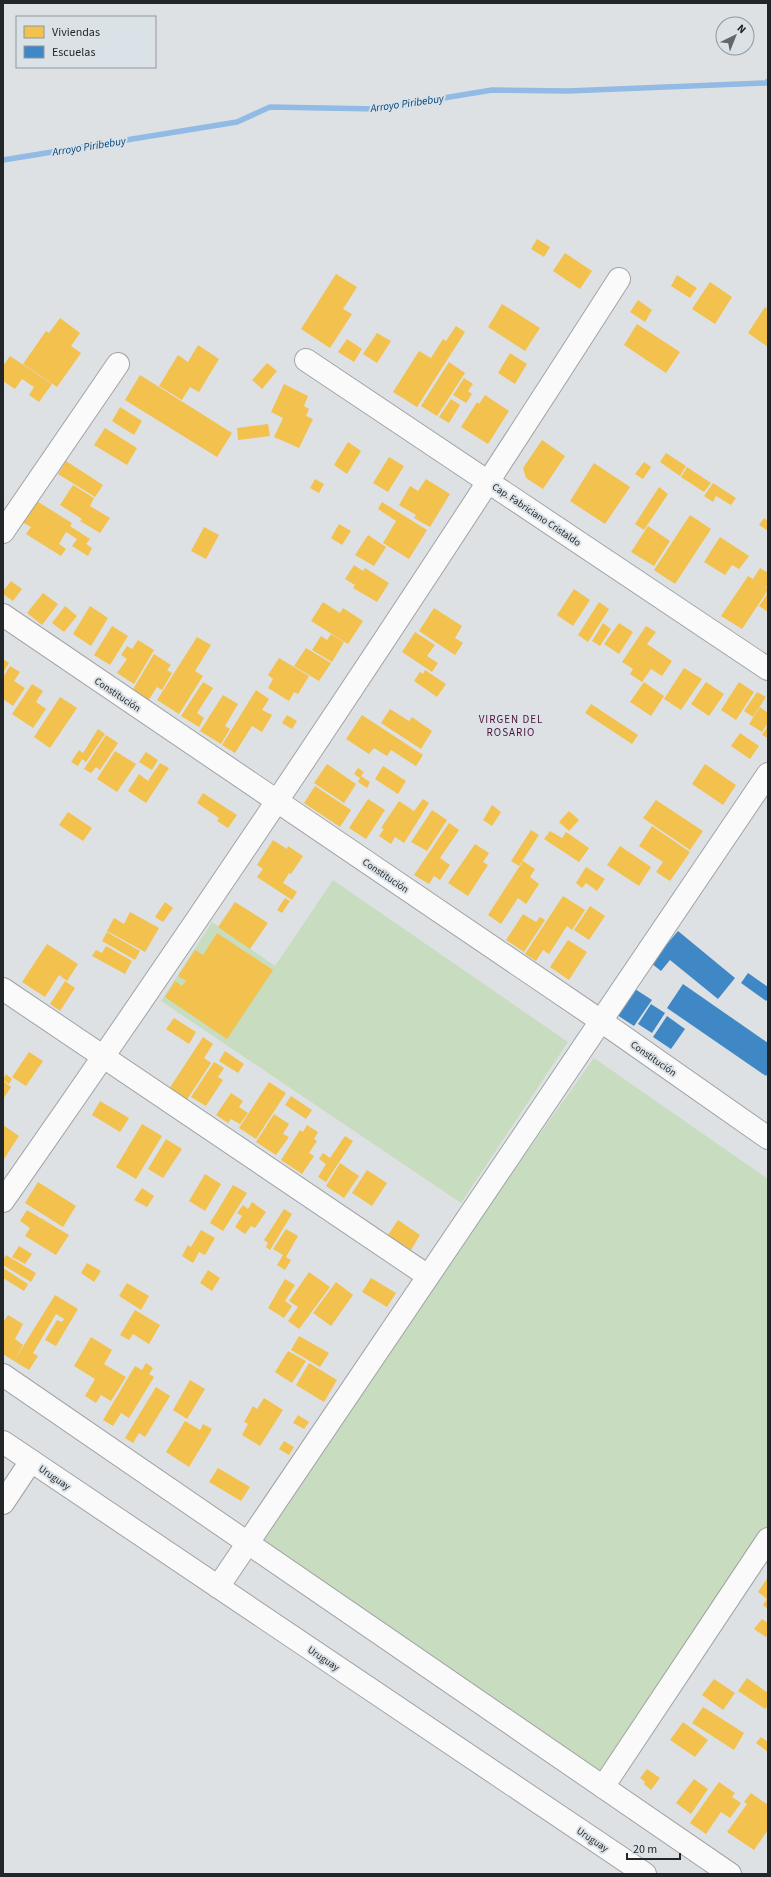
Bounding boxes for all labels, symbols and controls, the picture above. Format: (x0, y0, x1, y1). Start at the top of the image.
legend (16, 16, 156, 68)
north arrow (715, 16, 755, 56)
text: N (734, 21, 749, 37)
text: Viviendas (52, 24, 100, 41)
text: Escuelas (52, 44, 95, 61)
water label: Arroyo Piribebuy (368, 91, 446, 116)
water label: Arroyo Piribebuy (50, 133, 128, 160)
street label: Cap. Fabriciano Cristaldo (489, 480, 584, 550)
street label: Constitución (91, 674, 143, 715)
district label: VIRGEN DEL ROSARIO (479, 712, 543, 740)
street label: Constitución (359, 855, 411, 896)
street label: Constitución (628, 1038, 679, 1080)
street label: Uruguay (36, 1462, 73, 1494)
street label: Uruguay (305, 1643, 342, 1675)
street label: Uruguay (574, 1824, 611, 1856)
scale bar (627, 1835, 680, 1861)
text: 20 m (633, 1841, 657, 1858)

